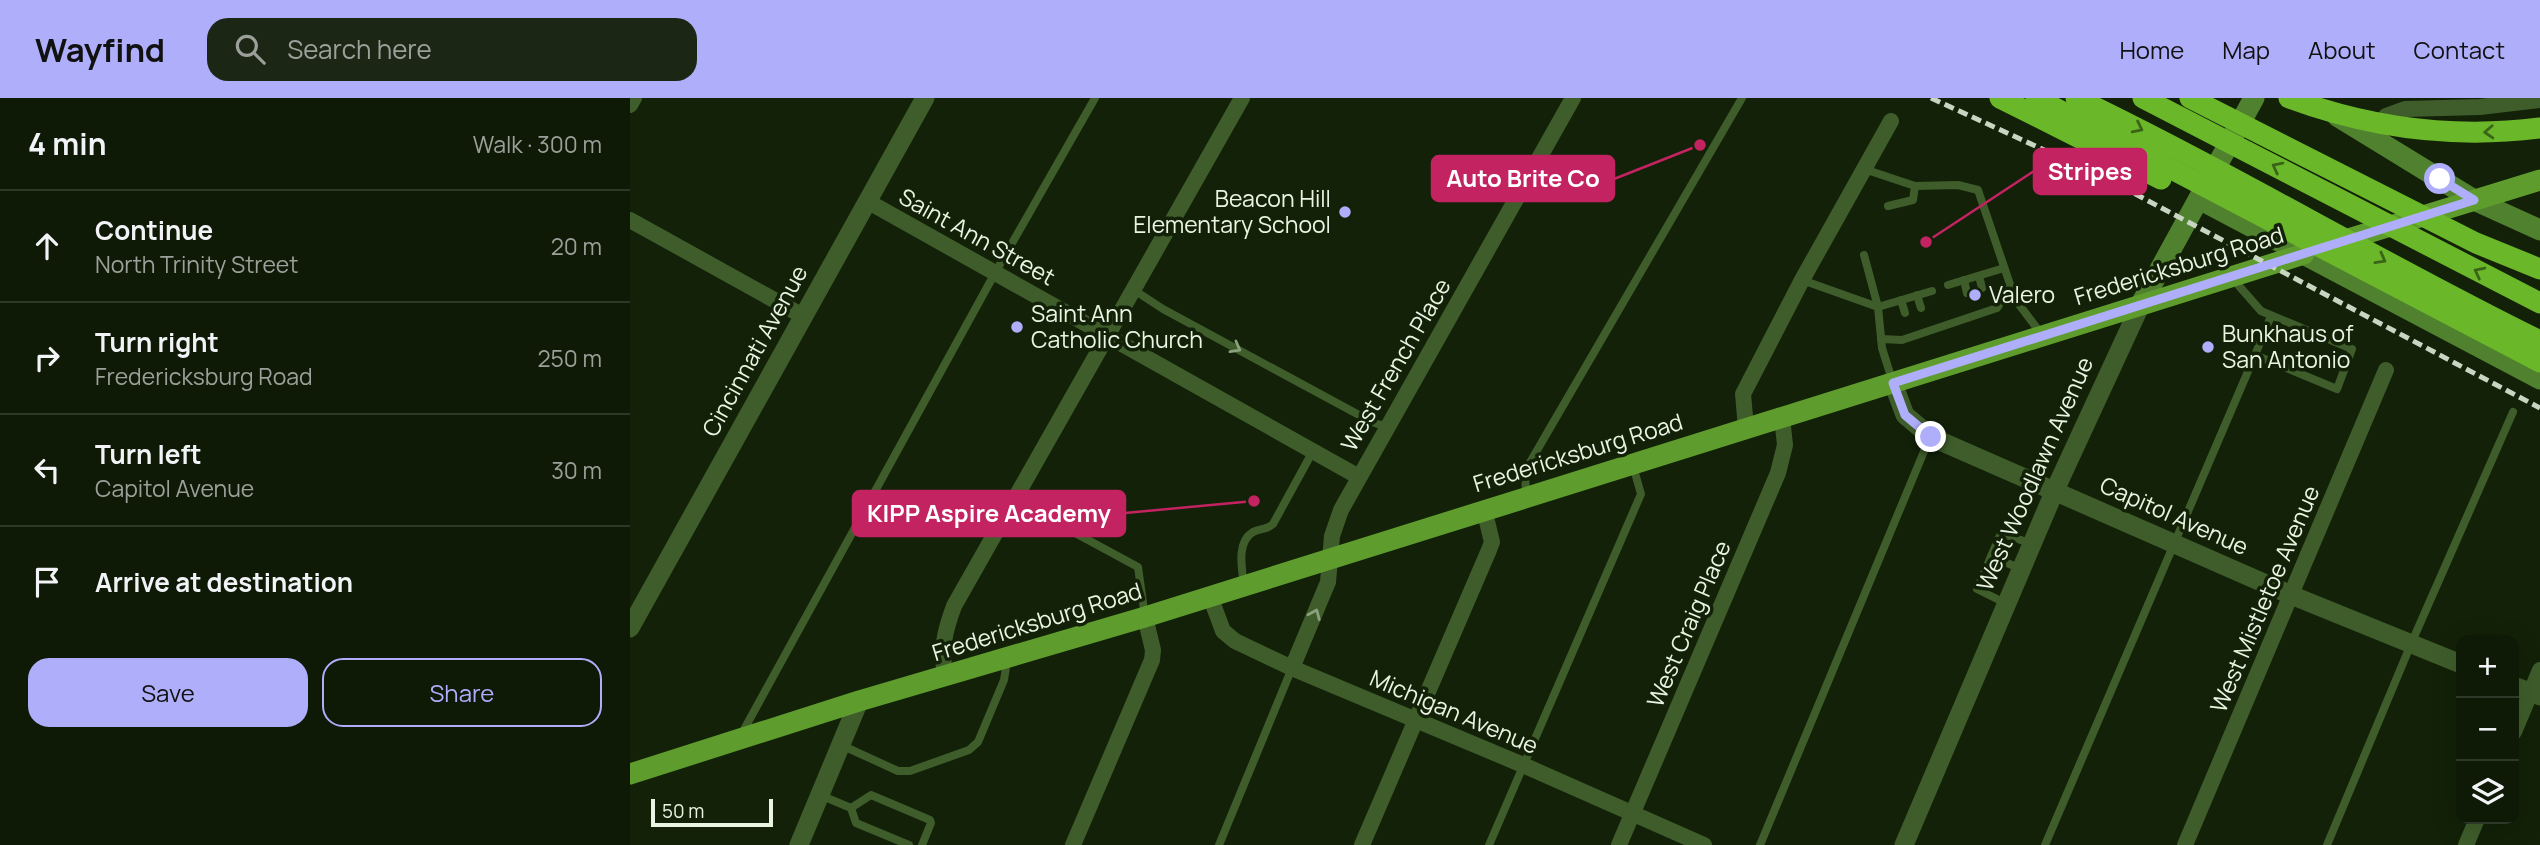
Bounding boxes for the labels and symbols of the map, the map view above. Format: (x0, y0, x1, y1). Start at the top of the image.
one-way arrow (2131, 119, 2143, 133)
one-way arrow (2483, 125, 2494, 140)
callout: Stripes (2034, 149, 2146, 194)
text: Stripes (2048, 154, 2132, 187)
callout: Auto Brite Co (1432, 156, 1614, 201)
text: Auto Brite Co (1446, 161, 1600, 194)
one-way arrow (2272, 162, 2285, 176)
route start (2424, 163, 2455, 194)
street label: Saint Ann Street (894, 180, 1061, 292)
place label: Beacon Hill Elementary School (1133, 182, 1331, 240)
marker: Beacon Hill Elementary School (1337, 204, 1353, 220)
street label: Fredericksburg Road (2070, 218, 2287, 312)
one-way arrow (2374, 251, 2386, 264)
street label: Cincinnati Avenue (694, 259, 814, 442)
one-way arrow (2474, 267, 2487, 280)
street label: West French Place (1333, 272, 1458, 457)
place label: Valero (1989, 278, 2055, 310)
marker: Valero (1967, 287, 1983, 303)
place label: Saint Ann Catholic Church (1031, 297, 1203, 355)
place label: Bunkhaus of San Antonio (2222, 317, 2353, 375)
marker: Saint Ann Catholic Church (1009, 319, 1025, 335)
marker: Bunkhaus of San Antonio (2200, 339, 2216, 355)
one-way arrow (1228, 340, 1241, 353)
street label: West Woodlawn Avenue (1968, 352, 2100, 596)
street label: Fredericksburg Road (1469, 405, 1686, 499)
route end (1915, 421, 1946, 452)
street label: Capitol Avenue (2095, 468, 2254, 562)
street label: West Mistletoe Avenue (2202, 480, 2326, 717)
callout: KIPP Aspire Academy (853, 491, 1125, 536)
text: KIPP Aspire Academy (867, 496, 1111, 529)
street label: West Craig Place (1639, 535, 1738, 712)
street label: Fredericksburg Road (928, 574, 1145, 668)
one-way arrow (1306, 609, 1320, 621)
street label: Michigan Avenue (1365, 661, 1543, 761)
scale bar (651, 796, 774, 828)

